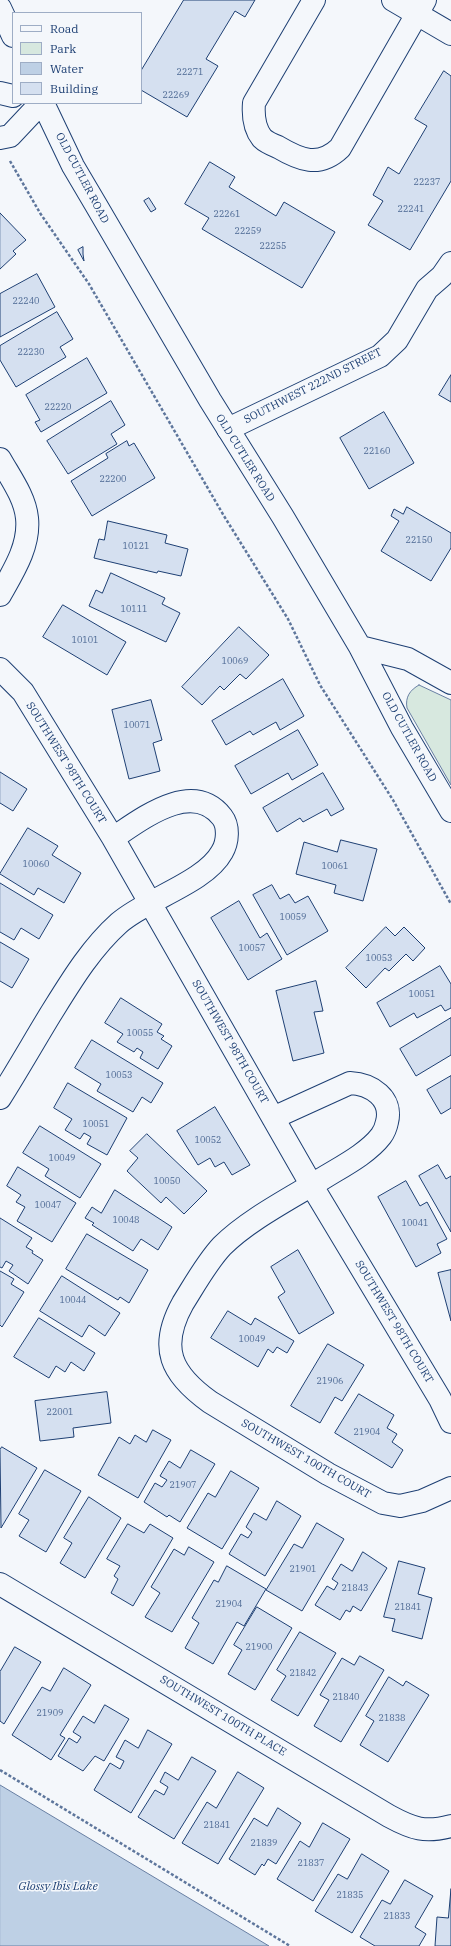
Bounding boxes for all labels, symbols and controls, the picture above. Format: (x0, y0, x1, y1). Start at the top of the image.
legend (12, 12, 142, 104)
text: Road (50, 21, 79, 36)
text: Park (50, 41, 76, 56)
text: Water (50, 61, 83, 76)
house number: 22271 (177, 67, 203, 77)
text: Building (50, 81, 98, 96)
house number: 22269 (163, 90, 189, 100)
street label: OLD CUTLER ROAD (52, 130, 112, 226)
house number: 22237 (414, 177, 440, 187)
house number: 22241 (398, 204, 424, 214)
house number: 22261 (214, 209, 240, 219)
house number: 22259 (235, 226, 261, 236)
house number: 22255 (260, 241, 286, 251)
house number: 22240 (13, 296, 39, 306)
street label: SOUTHWEST 222ND STREET (242, 345, 384, 427)
house number: 22230 (18, 347, 44, 357)
house number: 22220 (45, 402, 71, 412)
street label: OLD CUTLER ROAD (213, 412, 277, 504)
house number: 22160 (364, 446, 390, 456)
house number: 22200 (100, 474, 126, 484)
house number: 22150 (406, 535, 432, 545)
house number: 10121 (123, 541, 149, 551)
house number: 10111 (121, 604, 147, 614)
house number: 10101 (72, 635, 98, 645)
house number: 10069 (222, 656, 248, 666)
street label: OLD CUTLER ROAD (379, 690, 439, 784)
street label: SOUTHWEST 98TH COURT (23, 700, 109, 826)
house number: 10071 (124, 720, 150, 730)
house number: 10060 (23, 859, 49, 869)
house number: 10061 (322, 861, 348, 871)
house number: 10059 (280, 912, 306, 922)
house number: 10057 (239, 943, 265, 953)
house number: 10053 (366, 953, 392, 963)
street label: SOUTHWEST 98TH COURT (189, 978, 271, 1106)
house number: 10051 (409, 989, 435, 999)
house number: 10055 (127, 1028, 153, 1038)
house number: 10053 (106, 1070, 132, 1080)
house number: 10051 (83, 1119, 109, 1129)
house number: 10052 (195, 1135, 221, 1145)
house number: 10049 (49, 1153, 75, 1163)
house number: 10050 (154, 1176, 180, 1186)
house number: 10047 (35, 1200, 61, 1210)
house number: 10048 (113, 1215, 139, 1225)
house number: 10041 (402, 1218, 428, 1228)
street label: SOUTHWEST 98TH COURT (352, 1258, 436, 1386)
house number: 10044 (60, 1295, 86, 1305)
house number: 10049 (239, 1334, 265, 1344)
house number: 21906 (317, 1376, 343, 1386)
house number: 22001 (47, 1407, 73, 1417)
street label: SOUTHWEST 100TH COURT (239, 1416, 373, 1502)
house number: 21904 (354, 1427, 380, 1437)
house number: 21907 (170, 1480, 196, 1490)
house number: 21901 (290, 1564, 316, 1574)
house number: 21843 (342, 1583, 368, 1593)
house number: 21904 (216, 1599, 242, 1609)
house number: 21841 (395, 1602, 421, 1612)
house number: 21900 (246, 1642, 272, 1652)
house number: 21842 (290, 1668, 316, 1678)
street label: SOUTHWEST 100TH PLACE (157, 1673, 289, 1759)
house number: 21840 (333, 1692, 359, 1702)
house number: 21909 (37, 1708, 63, 1718)
house number: 21838 (379, 1713, 405, 1723)
house number: 21841 (204, 1820, 230, 1830)
house number: 21839 (251, 1838, 277, 1848)
house number: 21837 (298, 1858, 324, 1868)
water label: Glossy Ibis Lake (18, 1880, 98, 1894)
house number: 21835 (337, 1890, 363, 1900)
house number: 21833 (384, 1911, 410, 1921)

